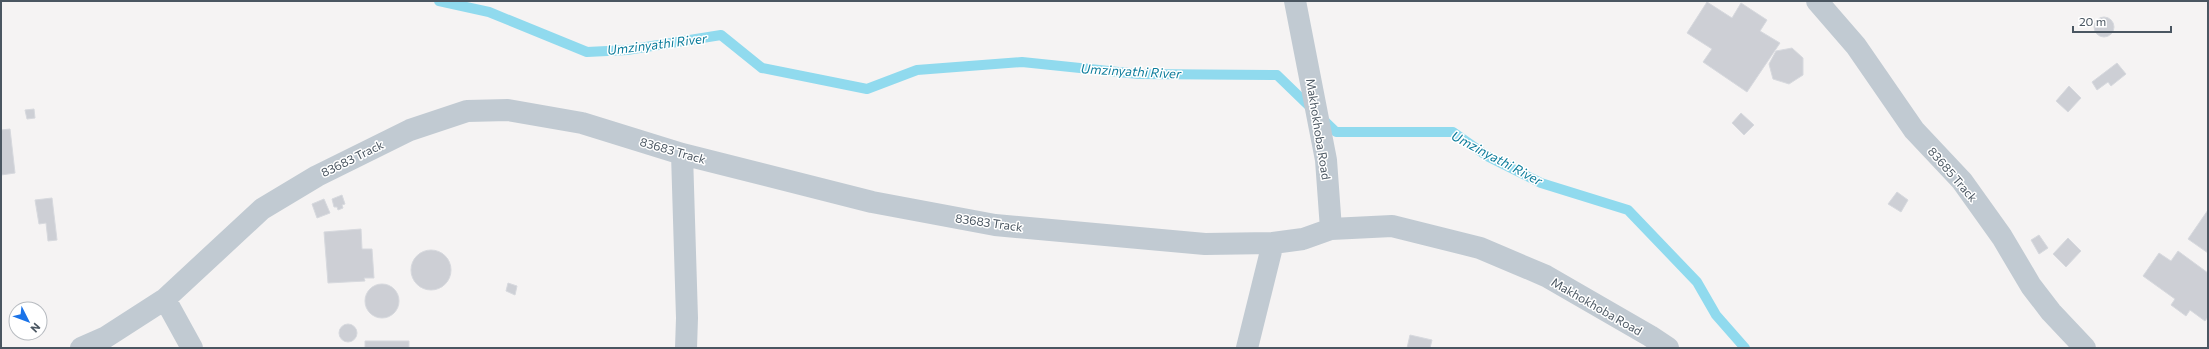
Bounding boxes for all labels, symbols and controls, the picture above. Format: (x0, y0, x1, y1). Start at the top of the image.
scale bar (2073, 8, 2171, 34)
text: 20 m (2079, 14, 2106, 28)
water label: Umzinyathi River (606, 30, 709, 58)
water label: Umzinyathi River (1080, 60, 1182, 82)
street label: Makhokhoba Road (1304, 77, 1334, 181)
water label: Umzinyathi River (1449, 127, 1546, 189)
street label: 83683 Track (638, 134, 708, 166)
street label: 83683 Track (318, 137, 386, 179)
street label: 83685 Track (1925, 144, 1981, 205)
street label: 83683 Track (954, 210, 1024, 234)
street label: Makhokhoba Road (1549, 274, 1645, 338)
north arrow (8, 301, 48, 341)
text: N (28, 321, 43, 335)

